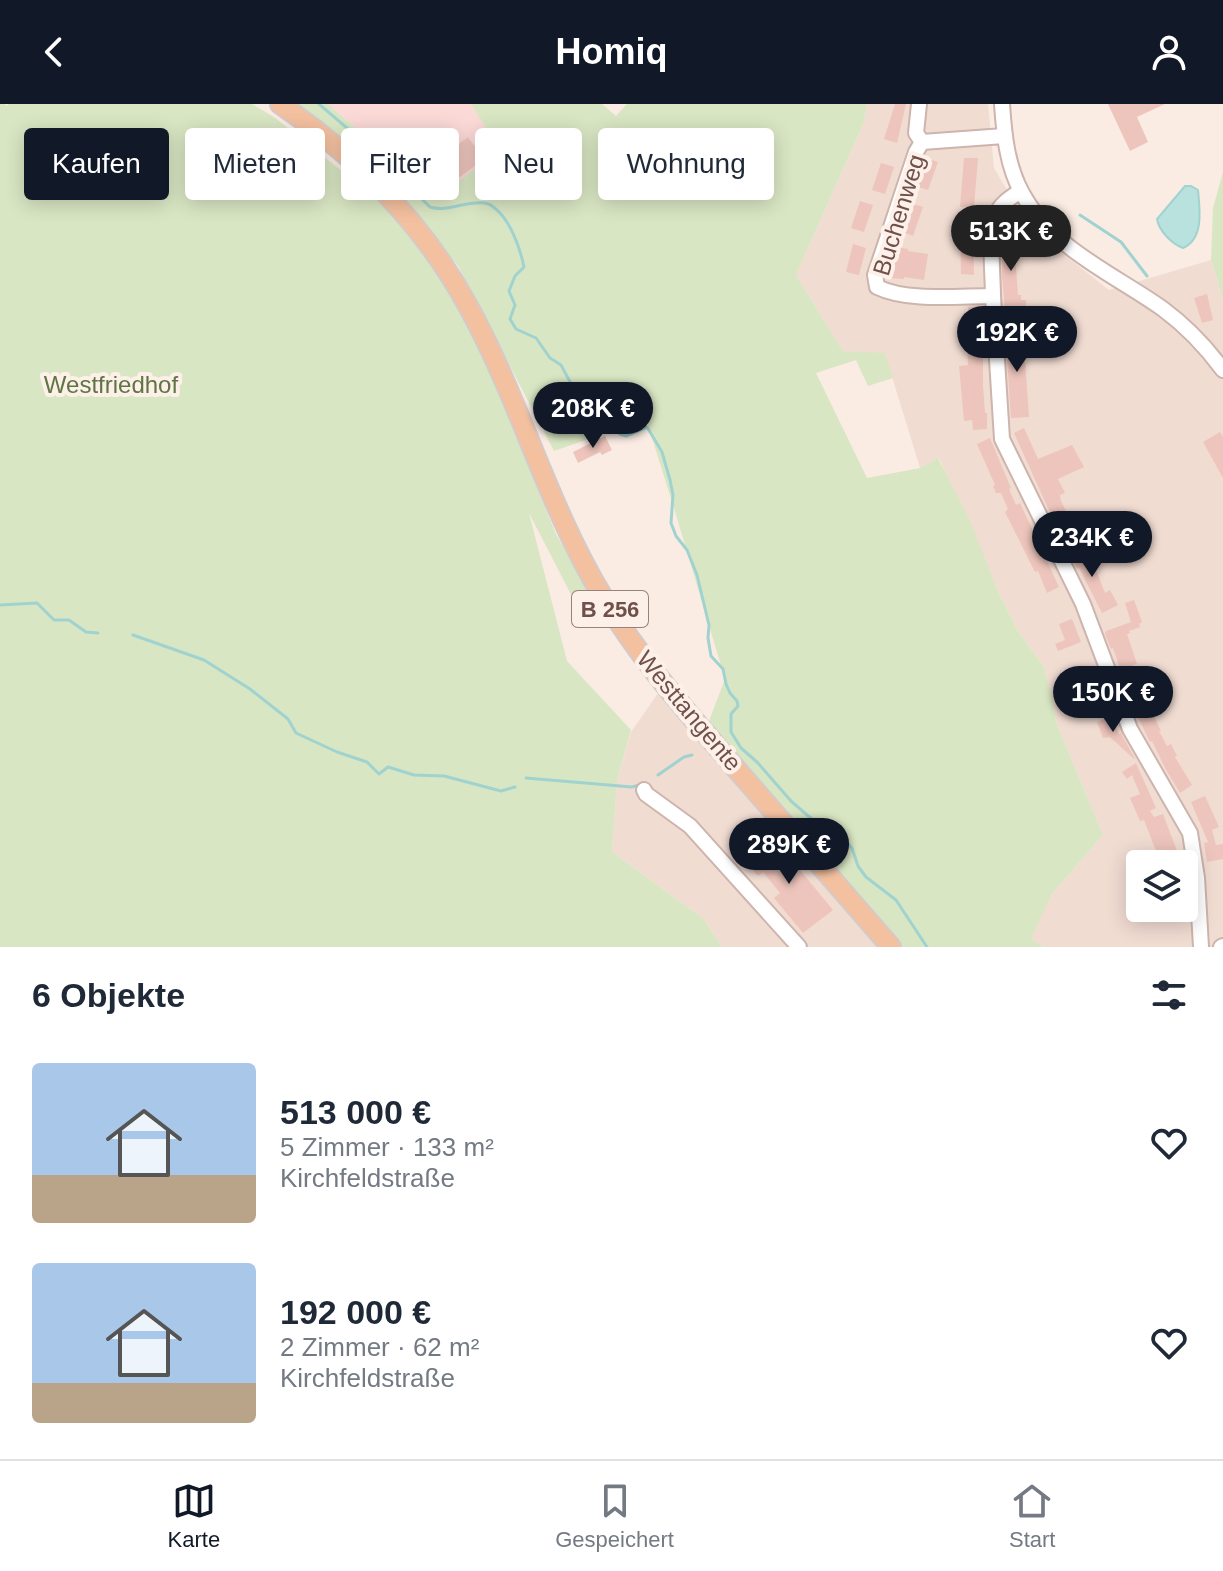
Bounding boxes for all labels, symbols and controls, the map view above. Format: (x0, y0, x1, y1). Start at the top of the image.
icon: back (32, 30, 76, 74)
icon: person (1147, 30, 1191, 74)
text: Homiq (556, 31, 668, 72)
chip: Kaufen (24, 128, 169, 200)
chip: Mieten (185, 128, 325, 200)
chip: Filter (341, 128, 459, 200)
chip: Neu (475, 128, 582, 200)
chip: Wohnung (598, 128, 774, 200)
street label: Buchenweg (867, 151, 930, 279)
pin: 513K € (946, 205, 1076, 273)
text: 513K € (969, 216, 1053, 246)
pin: 192K € (952, 306, 1082, 374)
text: 192K € (975, 317, 1059, 347)
park label: Westfriedhof (44, 371, 178, 398)
pin: 208K € (528, 382, 658, 450)
text: 208K € (551, 393, 635, 423)
pin: 234K € (1027, 511, 1157, 579)
text: 234K € (1050, 522, 1134, 552)
road number: B 256 (572, 591, 648, 627)
street label: Westtangente (632, 645, 747, 776)
pin: 150K € (1048, 666, 1178, 734)
text: 150K € (1071, 677, 1155, 707)
pin: 289K € (724, 818, 854, 886)
text: 289K € (747, 829, 831, 859)
map controls (1126, 850, 1198, 922)
button: layers (1126, 850, 1198, 922)
icon: filters (1147, 973, 1191, 1017)
text: 6 Objekte (32, 976, 185, 1014)
text: 513 000 € (280, 1093, 431, 1131)
icon: home (96, 1095, 192, 1191)
icon: heart (1147, 1121, 1191, 1165)
text: 5 Zimmer · 133 m² (280, 1132, 494, 1162)
text: Kirchfeldstraße (280, 1163, 455, 1193)
text: 192 000 € (280, 1293, 431, 1331)
icon: home (96, 1295, 192, 1391)
icon: heart (1147, 1321, 1191, 1365)
text: 2 Zimmer · 62 m² (280, 1332, 479, 1362)
text: Kirchfeldstraße (280, 1363, 455, 1393)
tab: Karte (168, 1479, 220, 1553)
tab: Gespeichert (555, 1479, 674, 1553)
tab: Start (1009, 1479, 1055, 1553)

